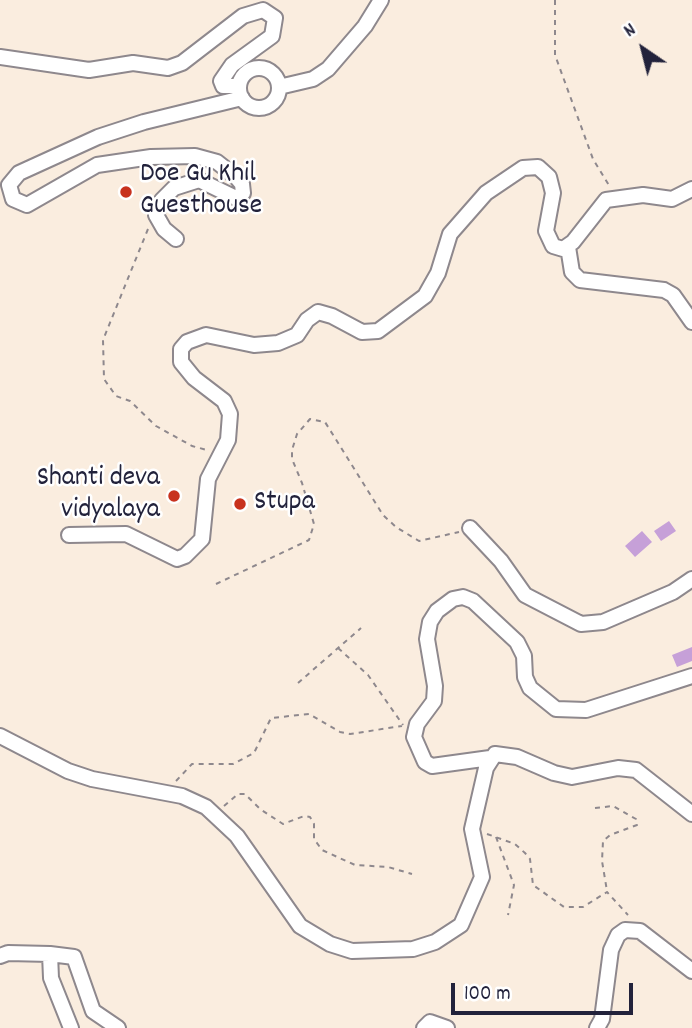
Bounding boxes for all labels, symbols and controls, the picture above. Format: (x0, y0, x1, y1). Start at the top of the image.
north arrow (608, 14, 678, 84)
text: N (619, 18, 642, 45)
place label: Doe Gu Khil Guesthouse (140, 159, 262, 225)
marker: Doe Gu Khil Guesthouse (118, 184, 134, 200)
place label: Shanti deva vidyalaya (37, 463, 160, 529)
place label: Stupa (254, 487, 315, 521)
marker: Shanti deva vidyalaya (166, 488, 182, 504)
marker: Stupa (232, 496, 248, 512)
scale bar (454, 968, 636, 1012)
text: 100 m (464, 980, 511, 1010)

